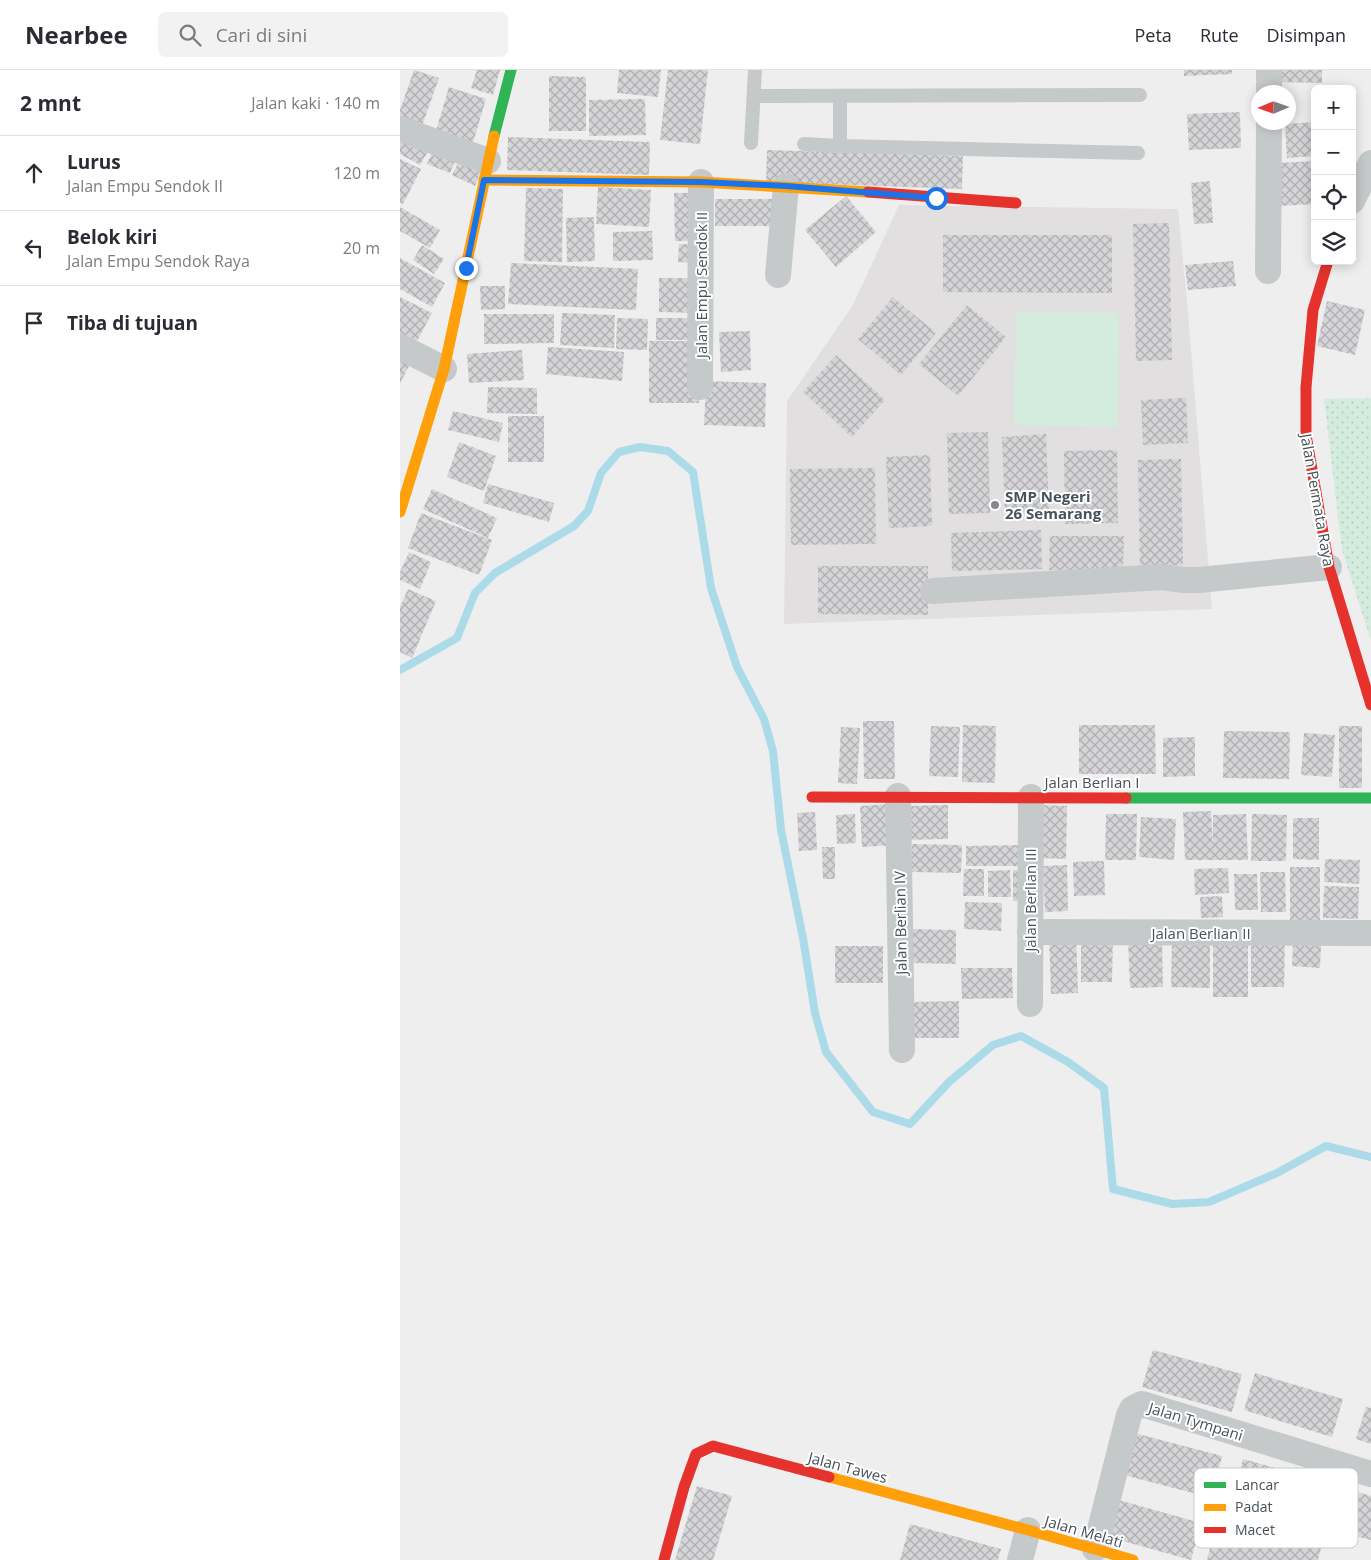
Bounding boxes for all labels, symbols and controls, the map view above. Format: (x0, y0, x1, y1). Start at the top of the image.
search box (158, 12, 508, 57)
text: Nearbee (25, 18, 128, 51)
icon: search (176, 21, 204, 49)
text: Cari di sini (216, 22, 307, 48)
text: Peta (1135, 23, 1172, 47)
text: Rute (1200, 23, 1239, 47)
text: Disimpan (1267, 23, 1346, 47)
north arrow (1251, 85, 1296, 130)
map controls (1311, 85, 1356, 265)
button: + (1311, 85, 1356, 130)
text: 2 mnt (20, 89, 81, 117)
text: Jalan kaki · 140 m (251, 92, 380, 114)
button: − (1311, 130, 1356, 175)
text: Lurus (67, 149, 121, 175)
icon: ahead (20, 159, 48, 187)
text: 120 m (334, 162, 380, 184)
text: Jalan Empu Sendok II (67, 175, 223, 197)
button: locate (1311, 175, 1356, 220)
route start (925, 187, 948, 210)
street label: Jalan Empu Sendok II (691, 212, 711, 360)
button: layers (1311, 220, 1356, 265)
text: Belok kiri (67, 224, 157, 250)
icon: left (20, 234, 48, 262)
text: 20 m (343, 237, 380, 259)
text: Jalan Empu Sendok Raya (67, 250, 250, 272)
route end (455, 257, 478, 280)
icon: arrive (20, 309, 48, 337)
text: Tiba di tujuan (67, 310, 198, 336)
street label: Jalan Permata Raya (1296, 430, 1340, 568)
place label: SMP Negeri 26 Semarang (1005, 486, 1102, 523)
marker: SMP Negeri 26 Semarang (989, 499, 1001, 511)
street label: Jalan Berlian I (1042, 772, 1140, 792)
street label: Jalan Berlian III (1020, 848, 1040, 954)
street label: Jalan Berlian IV (889, 871, 911, 977)
street label: Jalan Berlian II (1149, 923, 1251, 943)
street label: Jalan Tympani (1144, 1397, 1246, 1445)
street label: Jalan Tawes (804, 1446, 890, 1487)
legend (1194, 1468, 1358, 1548)
text: Lancar (1235, 1475, 1279, 1494)
text: Padat (1235, 1497, 1273, 1516)
street label: Jalan Melati (1041, 1510, 1126, 1552)
text: Macet (1235, 1520, 1275, 1539)

